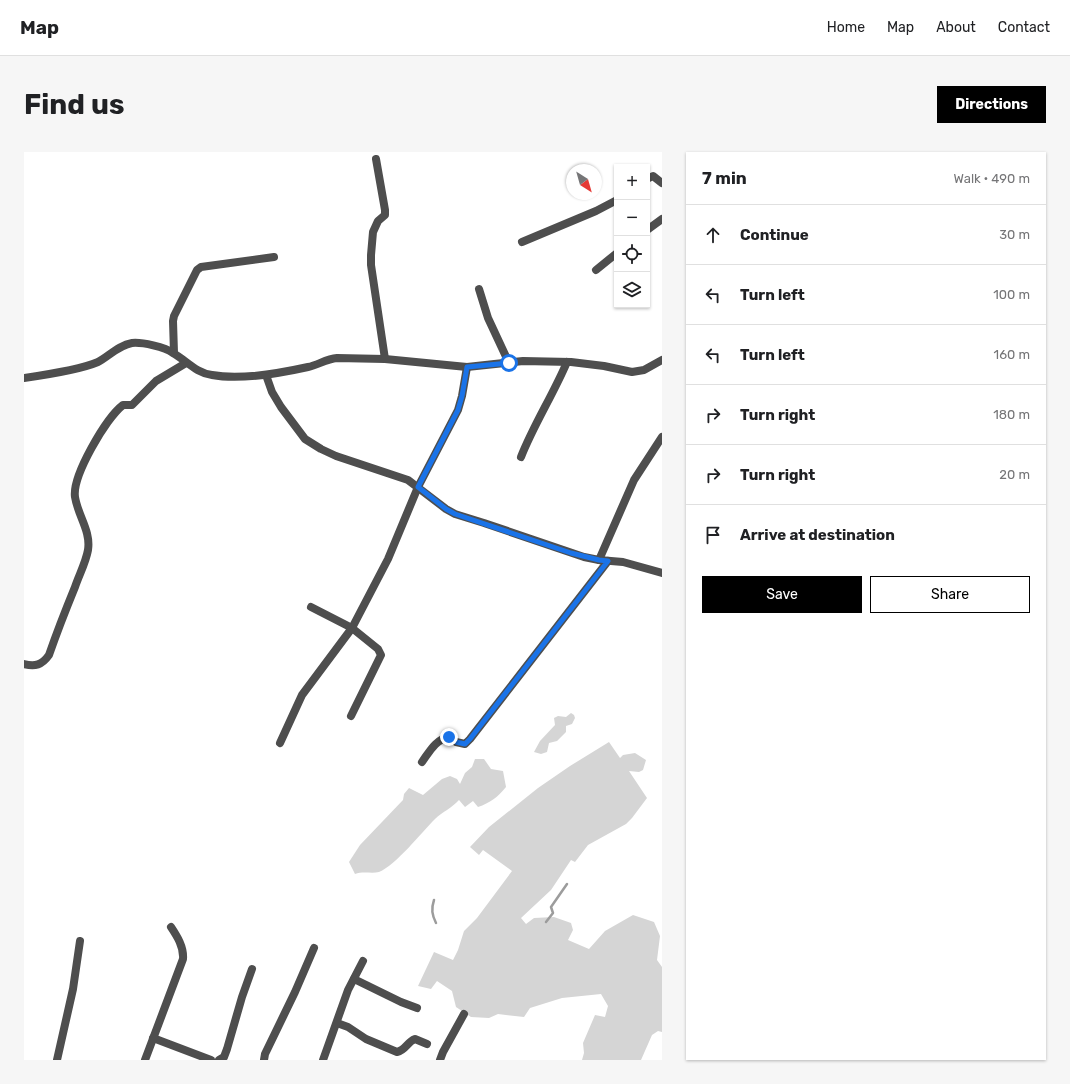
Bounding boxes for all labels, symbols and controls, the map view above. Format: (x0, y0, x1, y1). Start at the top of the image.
text: Map (20, 16, 59, 39)
text: Home (827, 19, 865, 36)
text: Map (887, 19, 914, 36)
text: About (936, 19, 976, 36)
text: Contact (998, 19, 1050, 36)
button: Directions (937, 86, 1046, 123)
text: Find us (24, 88, 124, 121)
north arrow (566, 164, 602, 200)
map controls (614, 164, 650, 308)
button: + (614, 164, 650, 200)
text: 7 min (702, 168, 747, 188)
text: Walk · 490 m (954, 171, 1030, 186)
button: − (614, 200, 650, 236)
icon: ahead (702, 224, 724, 246)
text: Continue (740, 226, 809, 244)
text: 30 m (999, 227, 1030, 242)
button: locate (614, 236, 650, 272)
button: layers (614, 272, 650, 308)
icon: left (702, 284, 724, 306)
text: Turn left (740, 286, 805, 304)
text: 100 m (993, 287, 1030, 302)
icon: left (702, 344, 724, 366)
text: Turn left (740, 346, 805, 364)
text: 160 m (994, 347, 1030, 362)
route start (500, 354, 518, 372)
icon: right (702, 404, 724, 426)
text: Turn right (740, 406, 815, 424)
text: 180 m (993, 407, 1030, 422)
icon: right (702, 464, 724, 486)
text: Turn right (740, 466, 815, 484)
text: 20 m (999, 467, 1030, 482)
icon: arrive (702, 524, 724, 546)
text: Arrive at destination (740, 526, 895, 544)
button: Save (702, 576, 862, 613)
button: Share (870, 576, 1030, 613)
route end (440, 728, 458, 746)

